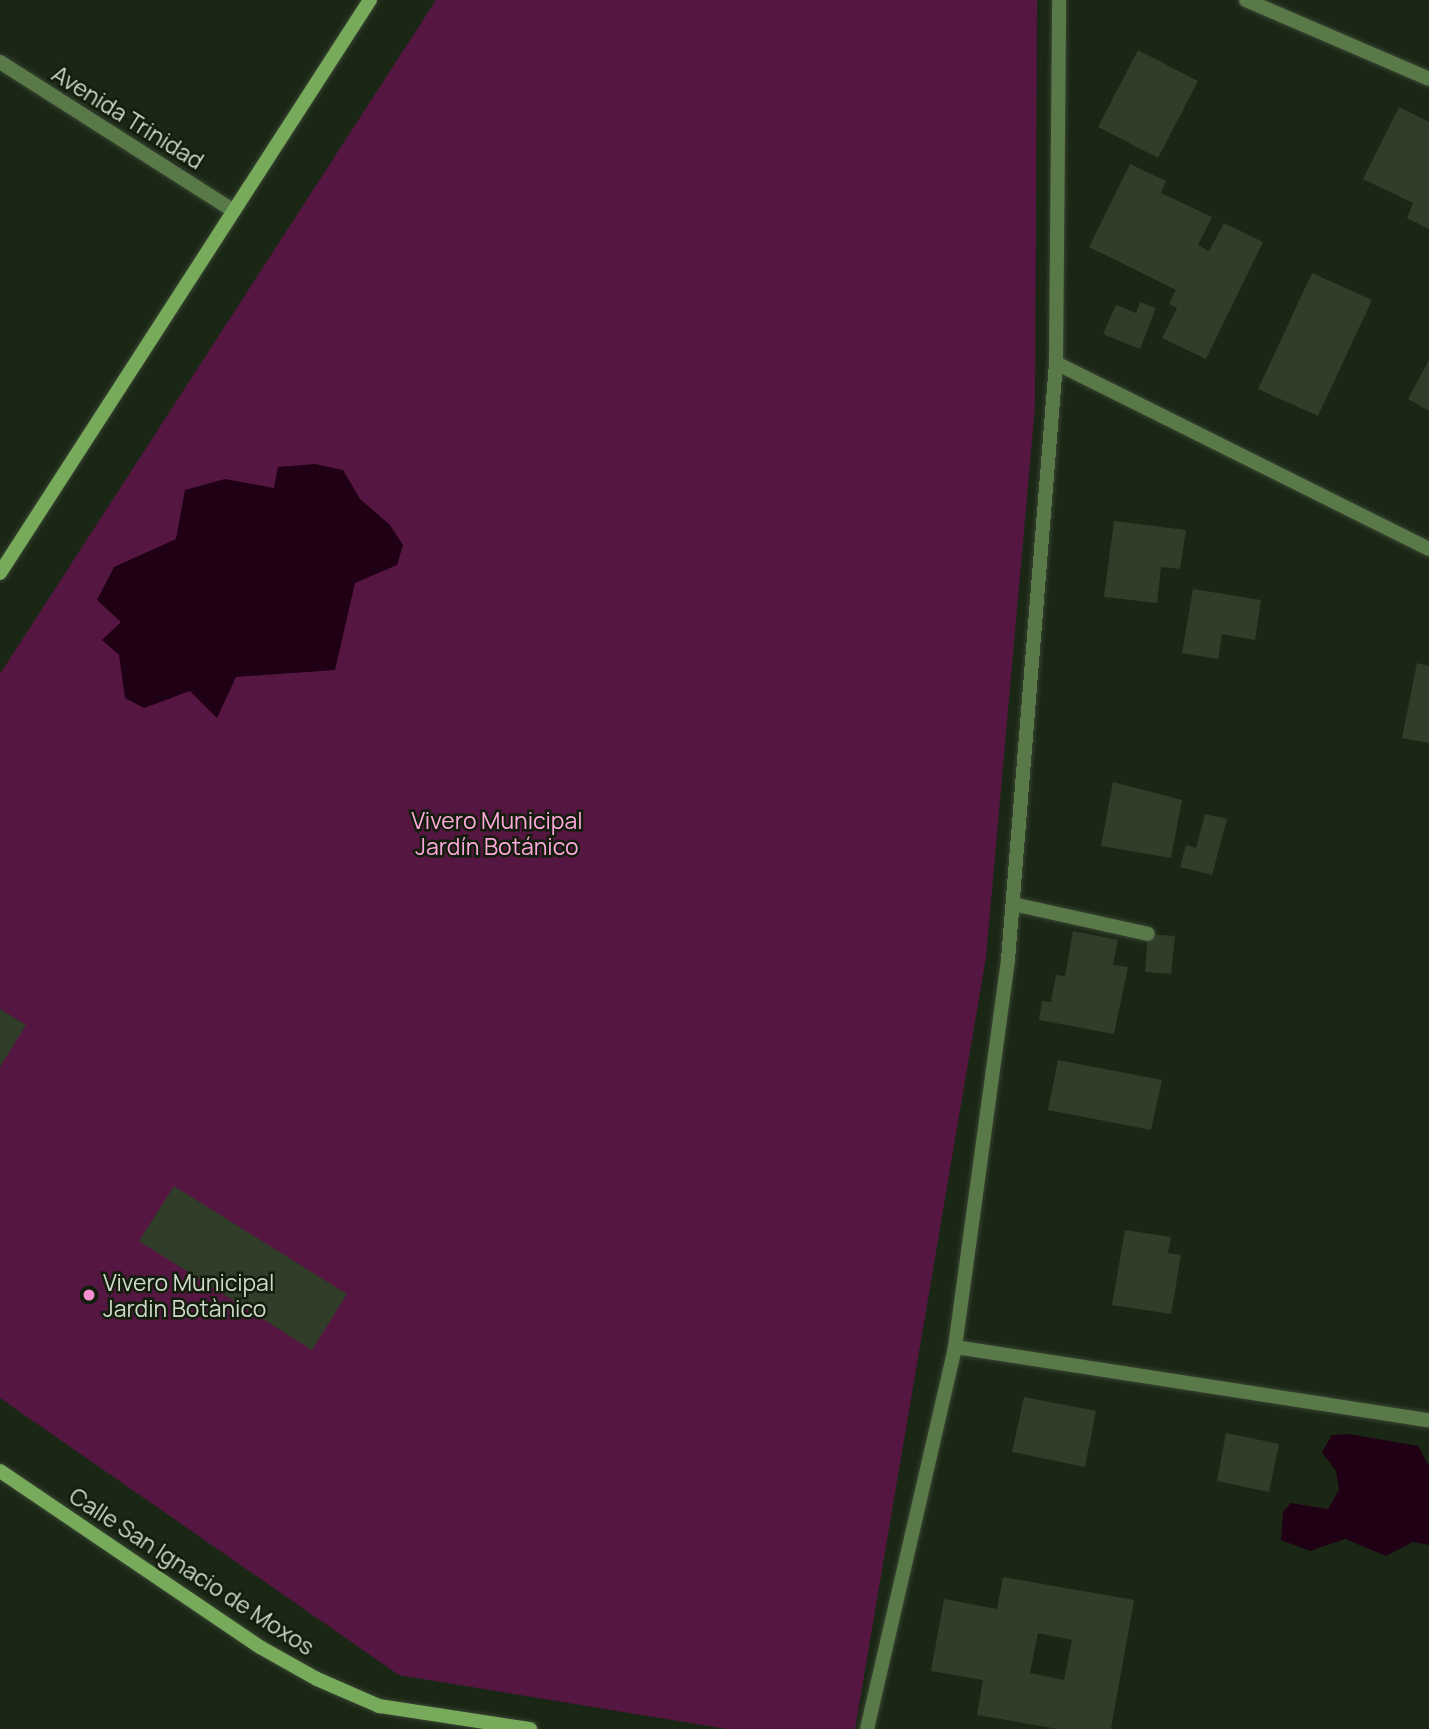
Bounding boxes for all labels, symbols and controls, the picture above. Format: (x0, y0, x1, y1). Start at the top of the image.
street label: Avenida Trinidad (47, 59, 209, 175)
park label: Vivero Municipal Jardín Botánico (411, 806, 583, 860)
place label: Vivero Municipal Jardin Botànico (103, 1268, 274, 1322)
marker: Vivero Municipal Jardin Botànico (81, 1287, 97, 1303)
street label: Calle San Ignacio de Moxos (64, 1481, 320, 1661)

